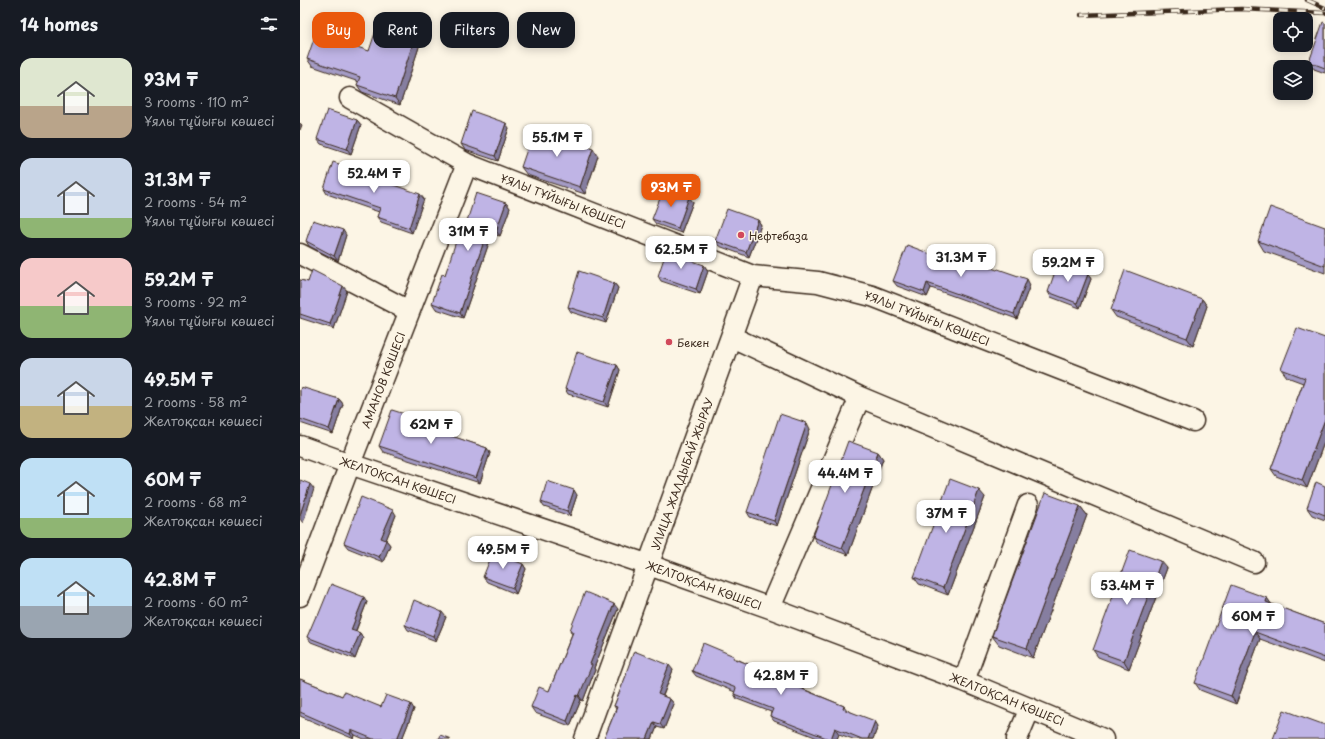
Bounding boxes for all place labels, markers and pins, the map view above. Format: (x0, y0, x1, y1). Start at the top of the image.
pin: 55.1M ₸ (520, 124, 594, 158)
pin: 52.4M ₸ (337, 160, 411, 194)
pin: 93M ₸ (643, 174, 699, 208)
pin: 31M ₸ (440, 218, 496, 252)
place label: Нефтебаза (749, 227, 808, 244)
marker: Нефтебаза (736, 230, 746, 240)
pin: 62.5M ₸ (644, 236, 718, 270)
pin: 31.3M ₸ (924, 244, 998, 278)
pin: 59.2M ₸ (1031, 249, 1105, 283)
place label: Бекен (677, 334, 709, 351)
marker: Бекен (664, 337, 674, 347)
pin: 62M ₸ (403, 411, 459, 445)
pin: 44.4M ₸ (808, 460, 882, 494)
pin: 37M ₸ (918, 500, 974, 534)
pin: 49.5M ₸ (466, 536, 540, 570)
pin: 53.4M ₸ (1090, 572, 1164, 606)
pin: 60M ₸ (1225, 603, 1281, 637)
pin: 42.8M ₸ (744, 662, 818, 696)

